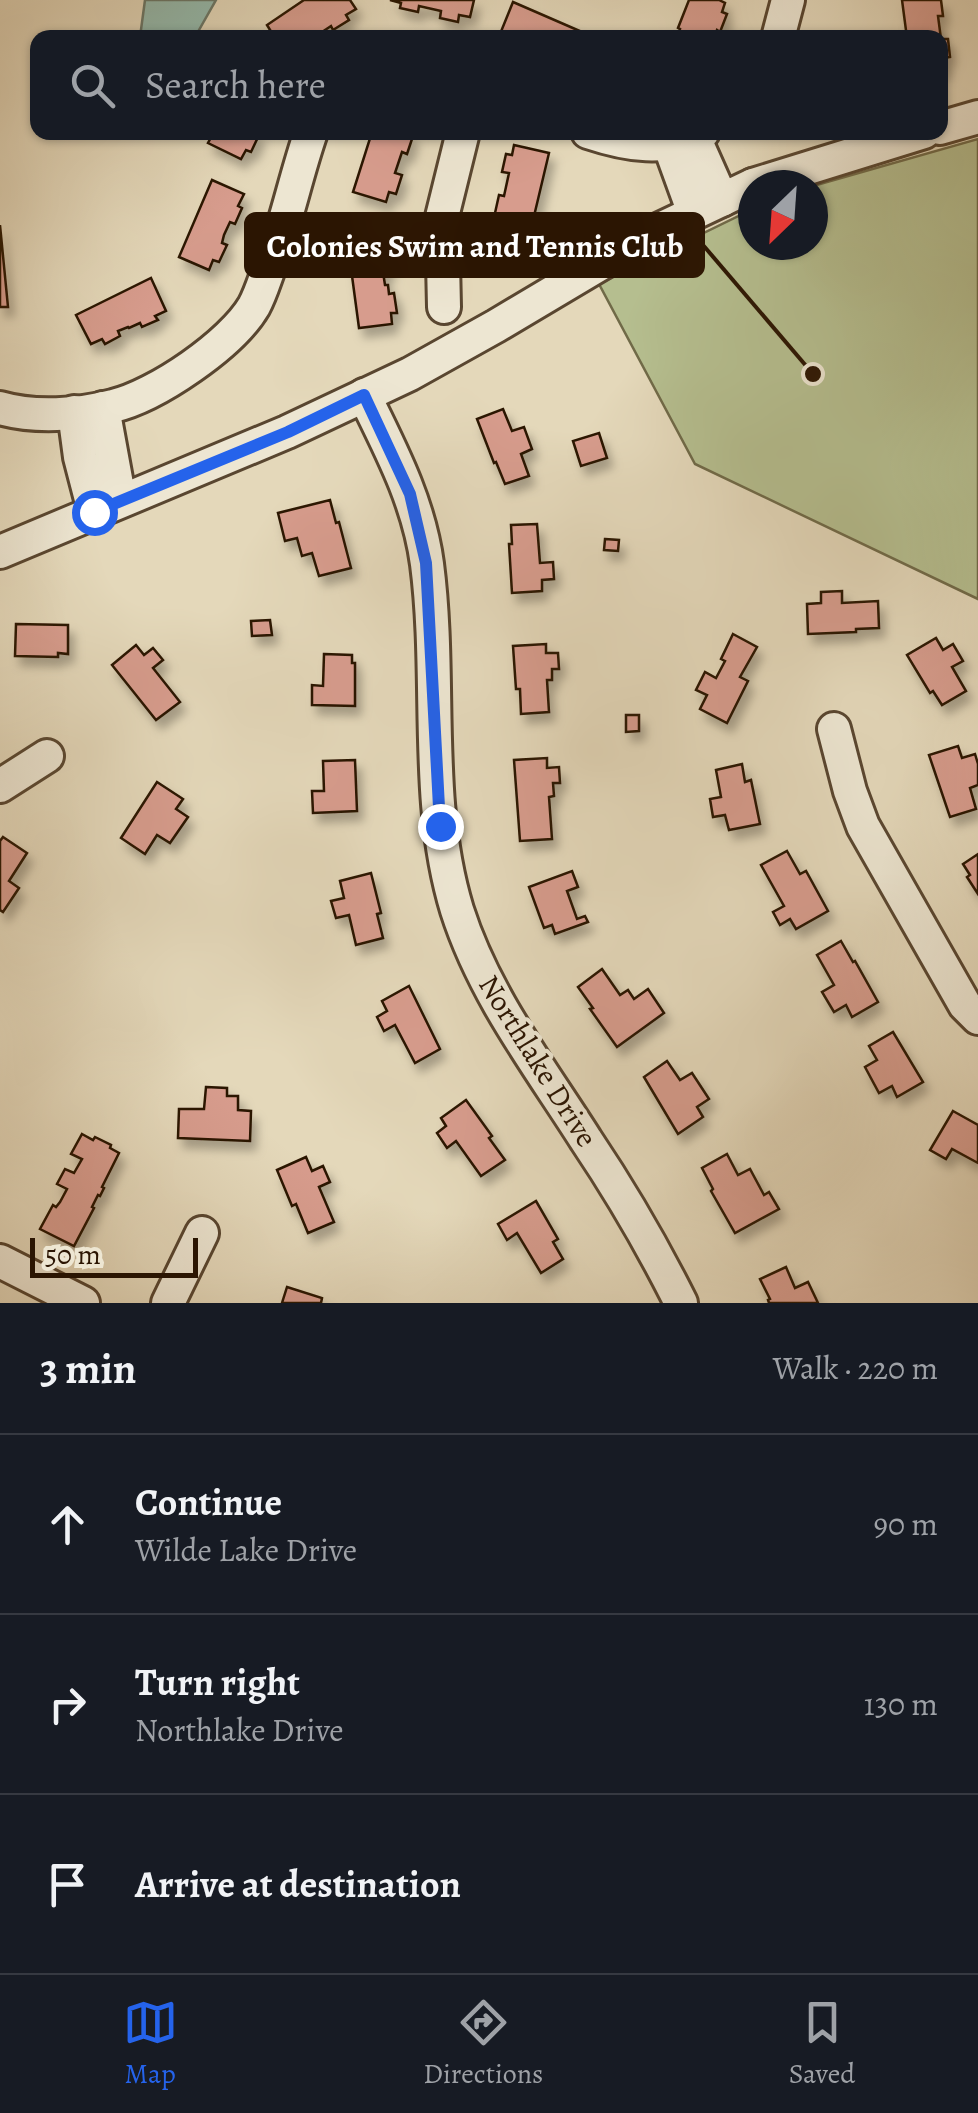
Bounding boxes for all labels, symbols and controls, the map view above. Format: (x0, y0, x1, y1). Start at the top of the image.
search box (30, 30, 948, 140)
icon: search (65, 58, 120, 113)
text: Search here (145, 59, 326, 111)
north arrow (738, 170, 828, 260)
callout: Colonies Swim and Tennis Club (246, 214, 703, 276)
text: Colonies Swim and Tennis Club (266, 224, 684, 268)
route start (72, 490, 118, 536)
route end (418, 804, 464, 850)
street label: Northlake Drive (469, 967, 607, 1155)
scale bar (30, 1233, 198, 1278)
text: 50 m (45, 1236, 101, 1274)
text: 3 min (40, 1340, 136, 1397)
text: Walk · 220 m (773, 1346, 938, 1390)
text: Continue (135, 1476, 282, 1528)
icon: ahead (40, 1497, 95, 1552)
text: 90 m (873, 1502, 938, 1546)
text: Wilde Lake Drive (135, 1528, 357, 1572)
text: Turn right (135, 1656, 300, 1708)
icon: right (40, 1677, 95, 1732)
text: 130 m (864, 1682, 938, 1726)
text: Northlake Drive (135, 1708, 344, 1752)
icon: arrive (40, 1857, 95, 1912)
text: Arrive at destination (135, 1858, 461, 1910)
tab: Map (123, 1995, 178, 2093)
tab: Directions (423, 1995, 543, 2093)
tab: Saved (789, 1995, 855, 2093)

